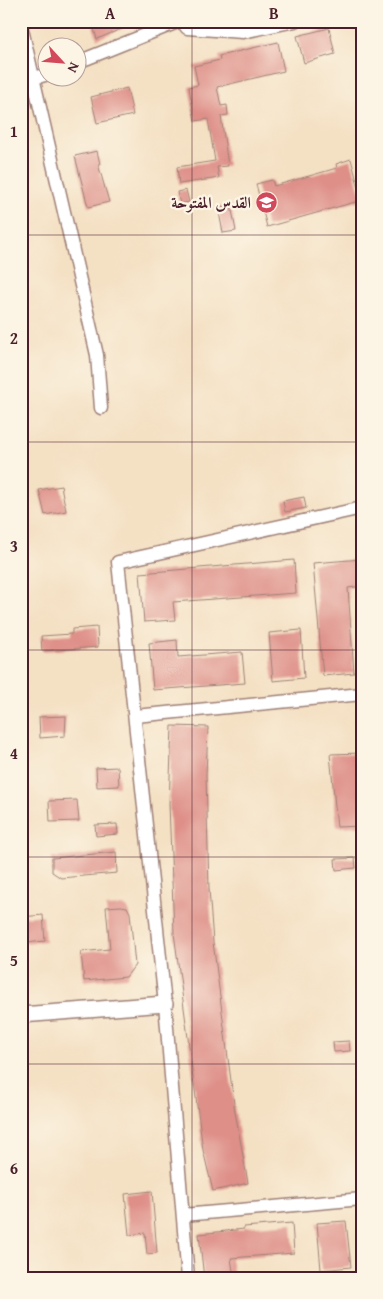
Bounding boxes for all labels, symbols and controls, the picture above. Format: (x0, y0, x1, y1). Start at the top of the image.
text: A (105, 1, 116, 25)
text: B (269, 1, 279, 25)
north arrow (38, 38, 88, 88)
text: N (62, 59, 85, 77)
text: 1 (10, 119, 18, 143)
place label: القدس المفتوحة (171, 190, 251, 214)
school or university icon: القدس المفتوحة (255, 190, 279, 214)
text: 2 (10, 326, 18, 350)
text: 3 (10, 534, 18, 558)
text: 4 (10, 741, 18, 765)
text: 5 (10, 948, 18, 972)
text: 6 (10, 1156, 18, 1180)

